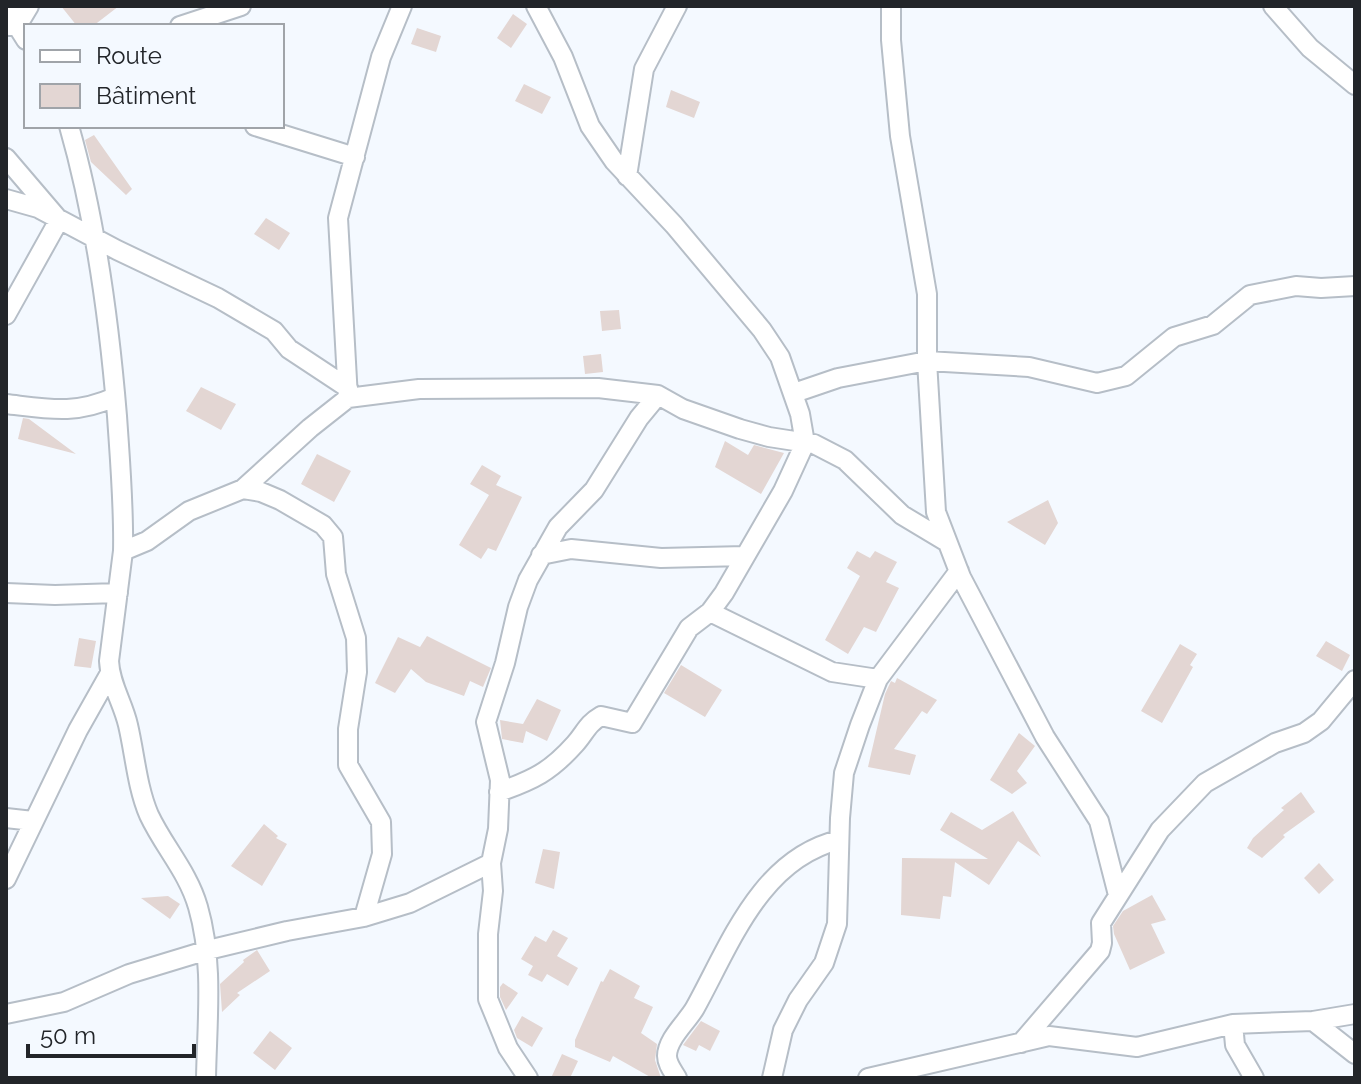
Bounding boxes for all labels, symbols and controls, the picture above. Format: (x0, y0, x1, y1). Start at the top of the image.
legend (24, 24, 284, 128)
text: Route (96, 41, 162, 70)
text: Bâtiment (96, 81, 196, 110)
scale bar (28, 1008, 194, 1058)
text: 50 m (40, 1021, 96, 1050)

